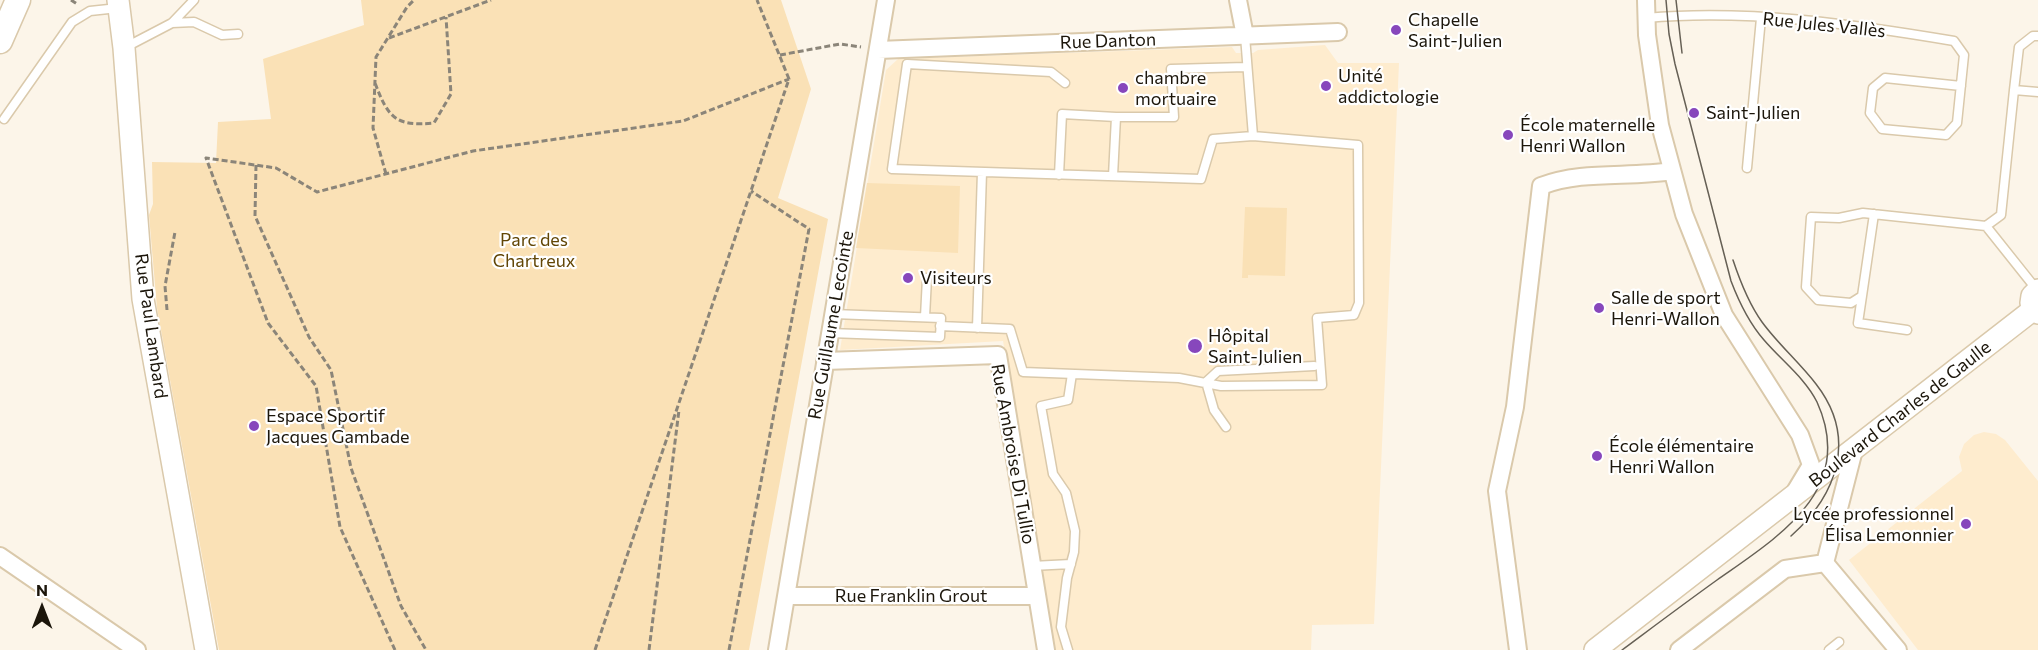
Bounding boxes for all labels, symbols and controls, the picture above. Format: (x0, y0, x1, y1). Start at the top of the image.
street label: Rue Jules Vallès (1761, 8, 1887, 42)
place label: Chapelle Saint-Julien (1408, 9, 1502, 52)
marker: Chapelle Saint-Julien (1389, 23, 1403, 37)
street label: Rue Danton (1060, 29, 1156, 53)
place label: Unité addictologie (1338, 65, 1439, 107)
place label: chambre mortuaire (1135, 67, 1216, 110)
marker: Unité addictologie (1319, 79, 1333, 93)
marker: chambre mortuaire (1116, 81, 1130, 95)
place label: Saint-Julien (1706, 102, 1800, 124)
marker: Saint-Julien (1687, 106, 1701, 120)
place label: École maternelle Henri Wallon (1520, 114, 1655, 156)
marker: École maternelle Henri Wallon (1501, 128, 1515, 142)
park label: Parc des Chartreux (493, 229, 575, 272)
street label: Rue Guillaume Lecointe (804, 229, 858, 421)
street label: Rue Paul Lambard (130, 252, 172, 400)
place label: Visiteurs (920, 267, 992, 289)
marker: Visiteurs (901, 271, 915, 285)
place label: Salle de sport Henri-Wallon (1611, 287, 1721, 330)
marker: Salle de sport Henri-Wallon (1592, 301, 1606, 315)
place label: Hôpital Saint-Julien (1208, 325, 1302, 368)
street label: Boulevard Charles de Gaulle (1805, 336, 1995, 492)
marker: Hôpital Saint-Julien (1186, 337, 1204, 355)
street label: Rue Ambroise Di Tullio (986, 362, 1040, 546)
place label: Espace Sportif Jacques Gambade (266, 405, 410, 448)
marker: Espace Sportif Jacques Gambade (247, 419, 261, 433)
place label: École élémentaire Henri Wallon (1609, 435, 1754, 478)
marker: École élémentaire Henri Wallon (1590, 449, 1604, 463)
place label: Lycée professionnel Élisa Lemonnier (1793, 503, 1954, 546)
marker: Lycée professionnel Élisa Lemonnier (1959, 517, 1973, 531)
north arrow (12, 578, 72, 638)
text: N (36, 580, 48, 599)
street label: Rue Franklin Grout (835, 585, 987, 607)

